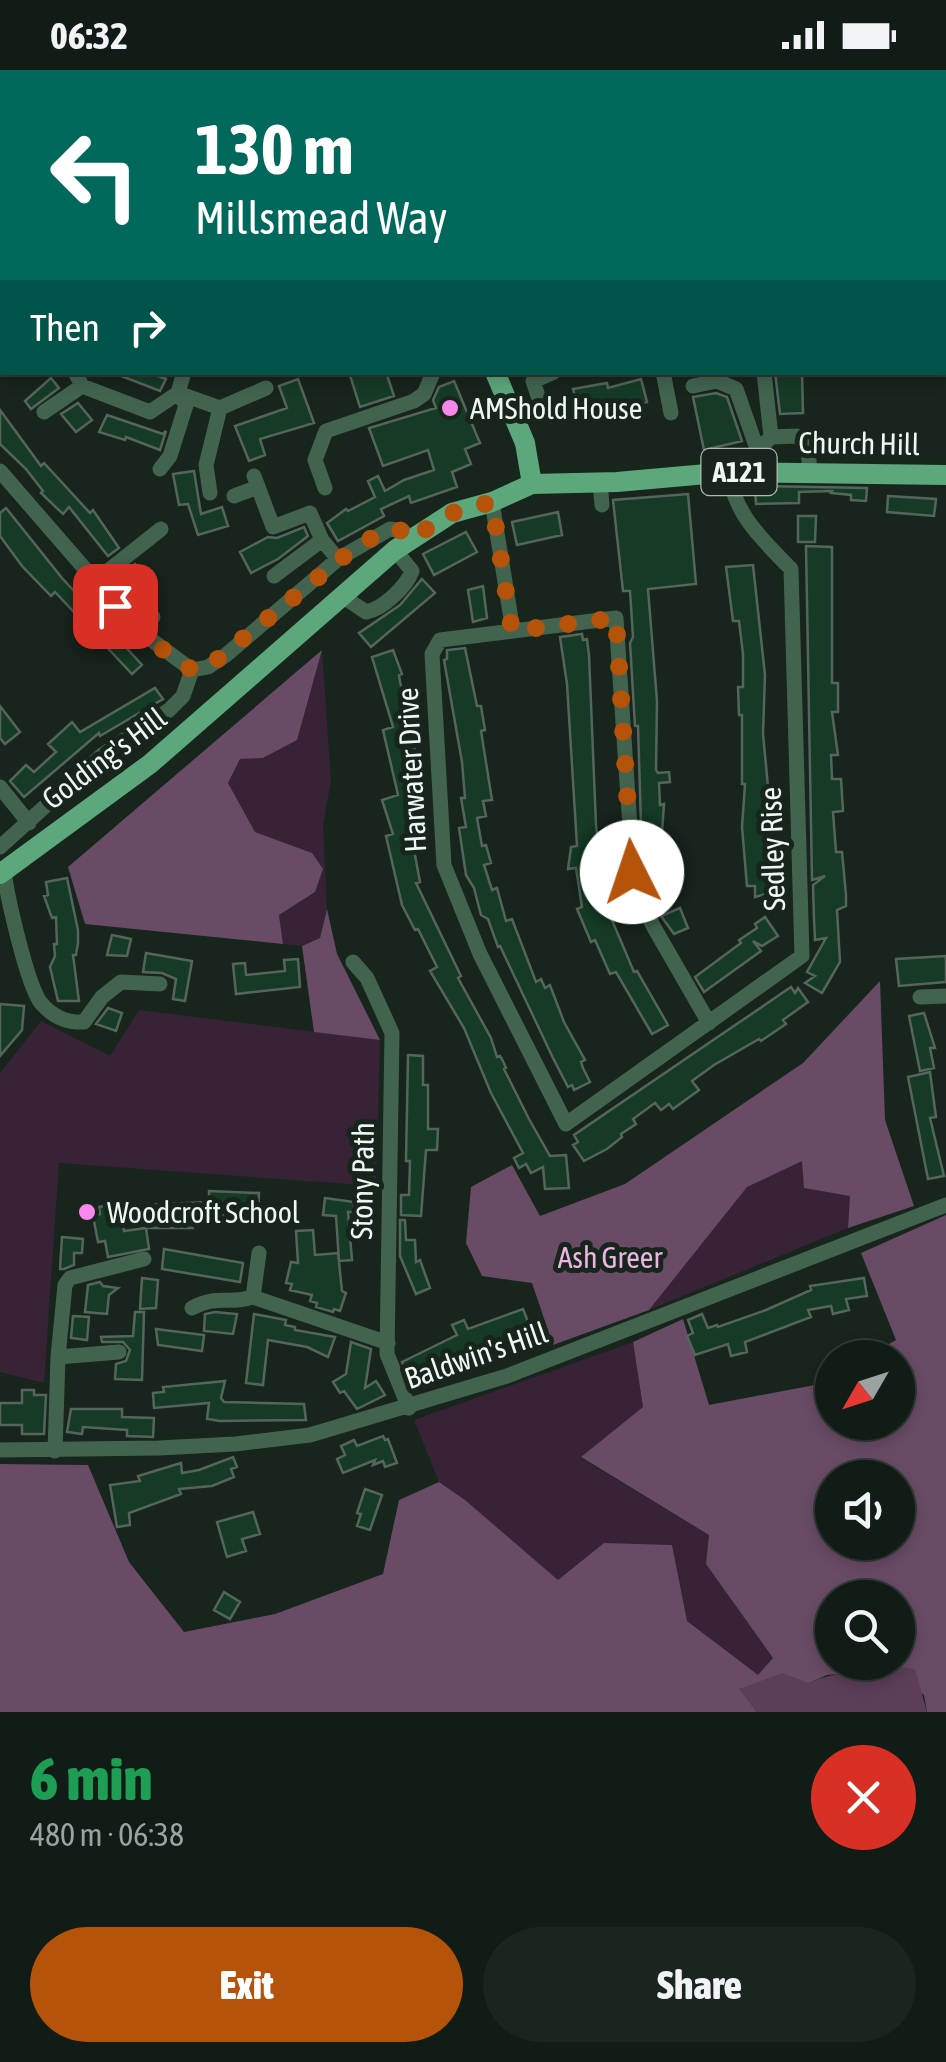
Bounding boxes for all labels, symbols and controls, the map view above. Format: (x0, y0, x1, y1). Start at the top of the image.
text: 06:32 (50, 14, 128, 57)
text: 130 m (195, 109, 354, 189)
icon: left (30, 110, 160, 240)
text: Millsmead Way (195, 192, 447, 244)
icon: right (120, 300, 175, 355)
text: Then (30, 306, 100, 349)
place label: AMShold House (470, 391, 642, 425)
marker: AMShold House (439, 397, 461, 419)
street label: Church Hill (798, 425, 920, 461)
road number: A121 (702, 449, 776, 495)
pin (73, 564, 158, 649)
icon: arrive (88, 579, 143, 634)
street label: Harwater Drive (390, 687, 432, 853)
street label: Golding's Hill (35, 700, 173, 816)
street label: Sedley Rise (753, 787, 791, 911)
position arrow (580, 820, 684, 924)
street label: Stony Path (344, 1122, 380, 1240)
place label: Woodcroft School (107, 1195, 300, 1229)
marker: Woodcroft School (76, 1201, 98, 1223)
park label: Ash Greer (558, 1240, 663, 1274)
street label: Baldwin's Hill (400, 1315, 552, 1395)
north arrow (815, 1340, 915, 1440)
map controls (815, 1340, 915, 1680)
button: sound (815, 1460, 915, 1560)
button: search (815, 1580, 915, 1680)
text: 6 min (30, 1744, 153, 1813)
button: close (811, 1745, 916, 1850)
text: 480 m · 06:38 (30, 1816, 184, 1853)
button: Exit (30, 1927, 463, 2042)
button: Share (483, 1927, 916, 2042)

